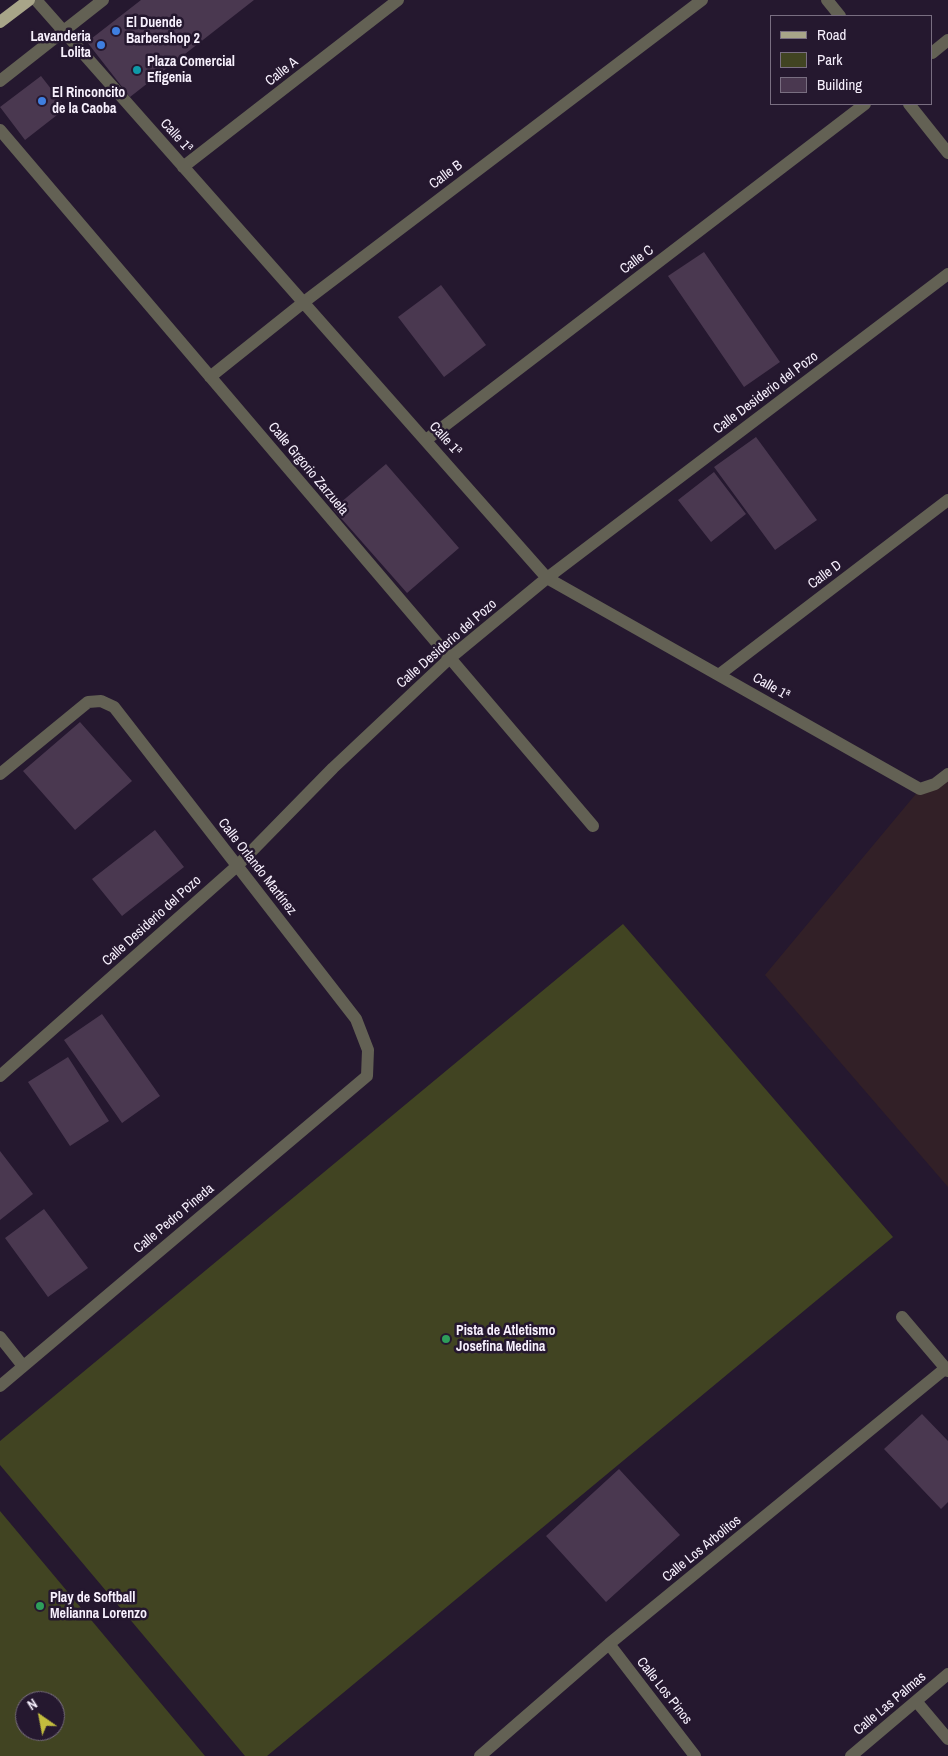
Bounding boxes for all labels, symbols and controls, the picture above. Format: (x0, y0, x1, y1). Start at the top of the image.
place label: El Duende Barbershop 2 (126, 15, 200, 48)
legend (770, 15, 933, 105)
text: Road (817, 24, 846, 45)
marker: El Duende Barbershop 2 (110, 25, 122, 37)
place label: Lavanderia Lolita (30, 29, 91, 62)
marker: Lavanderia Lolita (95, 39, 107, 51)
text: Park (817, 49, 842, 70)
place label: Plaza Comercial Efigenia (147, 54, 235, 86)
street label: Calle A (262, 54, 302, 90)
marker: Plaza Comercial Efigenia (131, 64, 143, 76)
text: Building (817, 74, 862, 95)
place label: El Rinconcito de la Caoba (52, 85, 125, 118)
marker: El Rinconcito de la Caoba (36, 95, 48, 107)
street label: Calle 1ª (156, 116, 196, 156)
street label: Calle B (426, 157, 466, 193)
street label: Calle C (617, 242, 657, 278)
street label: Calle Desiderio del Pozo (710, 348, 822, 438)
street label: Calle Grgorio Zarzuela (264, 419, 352, 519)
street label: Calle 1ª (425, 419, 465, 459)
street label: Calle D (805, 557, 845, 593)
street label: Calle Desiderio del Pozo (394, 596, 500, 692)
street label: Calle 1ª (749, 670, 793, 704)
street label: Calle Orlando Martínez (214, 815, 300, 919)
street label: Calle Desiderio del Pozo (99, 872, 205, 970)
street label: Calle Pedro Pineda (130, 1181, 218, 1257)
place label: Pista de Atletismo Josefina Medina (456, 1323, 556, 1355)
marker: Pista de Atletismo Josefina Medina (440, 1333, 452, 1345)
street label: Calle Los Arbolitos (659, 1512, 745, 1586)
place label: Play de Softball Melianna Lorenzo (50, 1590, 147, 1622)
marker: Play de Softball Melianna Lorenzo (34, 1600, 46, 1612)
street label: Calle Los Pinos (633, 1654, 695, 1728)
street label: Calle Las Palmas (850, 1669, 930, 1739)
north arrow (15, 1691, 65, 1741)
text: N (24, 1694, 41, 1714)

